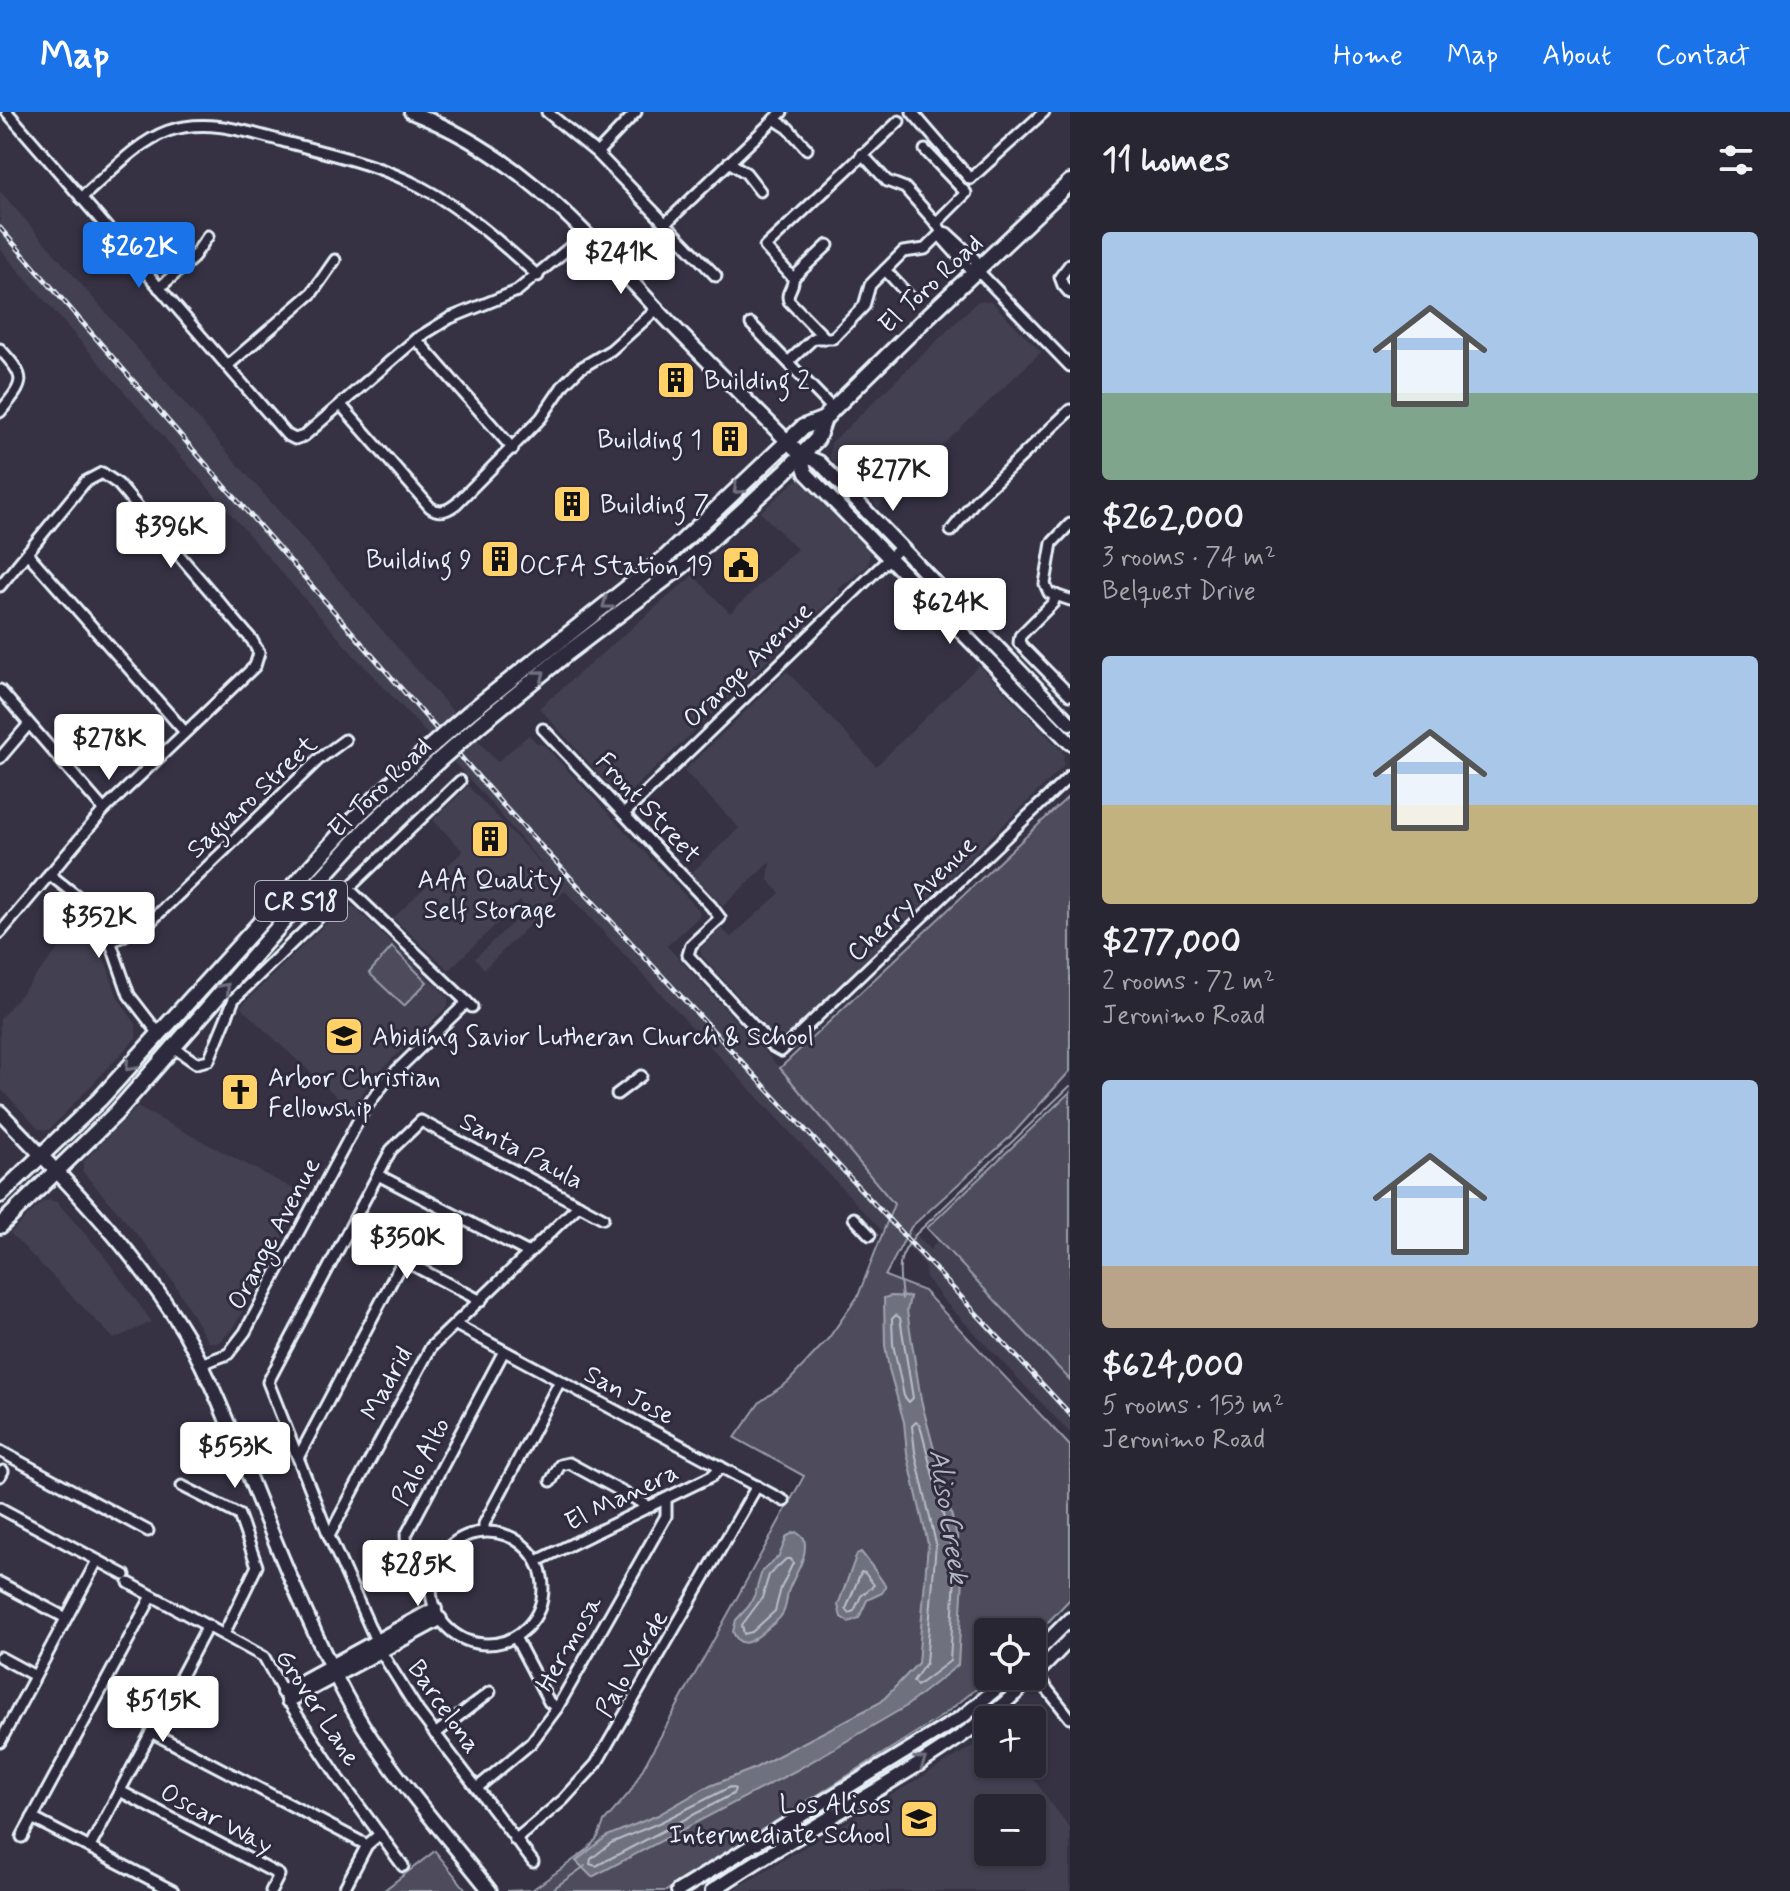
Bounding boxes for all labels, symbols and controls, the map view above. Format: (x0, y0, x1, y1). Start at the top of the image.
text: Map (40, 32, 110, 81)
text: Home (1333, 38, 1403, 75)
text: Map (1447, 38, 1498, 75)
text: About (1542, 38, 1611, 75)
text: Contact (1655, 38, 1750, 75)
text: 11 homes (1102, 138, 1230, 183)
icon: filters (1714, 138, 1758, 182)
pin: $262K (83, 222, 195, 290)
street label: El Toro Road (872, 227, 991, 342)
pin: $241K (565, 228, 677, 296)
text: $262K (101, 231, 177, 265)
text: $241K (585, 237, 657, 271)
icon: home (1358, 284, 1502, 428)
building icon: Building 2 (655, 359, 697, 401)
place label: Building 2 (704, 365, 810, 402)
building icon: Building 1 (709, 418, 751, 460)
place label: Building 1 (597, 424, 702, 461)
pin: $277K (837, 445, 949, 513)
text: $277K (856, 454, 930, 488)
one-way arrow (733, 480, 747, 495)
building icon: Building 7 (551, 483, 593, 525)
place label: Building 7 (600, 489, 709, 526)
text: $262,000 (1102, 496, 1244, 541)
pin: $396K (115, 502, 227, 570)
text: $396K (134, 511, 208, 545)
building icon: Building 9 (479, 538, 521, 580)
text: 3 rooms · 74 m² (1102, 541, 1276, 575)
place label: Building 9 (366, 544, 472, 581)
public building icon: OCFA Station 19 (720, 544, 762, 586)
place label: OCFA Station 19 (519, 550, 713, 584)
text: Belquest Drive (1102, 575, 1256, 609)
pin: $624K (894, 578, 1006, 646)
text: $624K (912, 587, 988, 621)
one-way arrow (601, 595, 616, 609)
street label: Orange Avenue (676, 595, 822, 738)
one-way arrow (531, 670, 546, 685)
icon: home (1358, 708, 1502, 852)
pin: $278K (53, 714, 165, 782)
text: $278K (72, 723, 146, 757)
street label: Saguaro Street (180, 728, 327, 869)
street label: El Toro Road (321, 731, 439, 846)
street label: Front Street (587, 746, 708, 871)
building icon: AAA Quality Self Storage (469, 818, 511, 860)
street label: Cherry Avenue (840, 829, 985, 970)
place label: AAA Quality Self Storage (418, 864, 562, 928)
road number: CR S18 (255, 881, 347, 921)
pin: $352K (43, 892, 155, 960)
text: $352K (62, 901, 136, 935)
text: $277,000 (1102, 920, 1241, 965)
text: 2 rooms · 72 m² (1102, 965, 1275, 999)
one-way arrow (215, 983, 229, 998)
text: Jeronimo Road (1102, 999, 1265, 1033)
school or university icon: Abiding Savior Lutheran Church & School (323, 1015, 365, 1057)
place label: Abiding Savior Lutheran Church & School (372, 1021, 814, 1055)
one-way arrow (125, 1057, 139, 1072)
place label: Arbor Christian Fellowship (268, 1062, 441, 1126)
church icon: Arbor Christian Fellowship (219, 1071, 261, 1113)
street label: Santa Paula (453, 1105, 589, 1199)
icon: home (1358, 1132, 1502, 1276)
street label: Orange Avenue (220, 1151, 331, 1317)
pin: $350K (351, 1213, 463, 1281)
text: $350K (370, 1222, 444, 1256)
street label: Madrid (354, 1341, 422, 1427)
text: $624,000 (1102, 1344, 1244, 1389)
street label: San Jose (578, 1358, 680, 1434)
text: 5 rooms · 153 m² (1102, 1389, 1284, 1423)
street label: Palo Alto (384, 1412, 459, 1512)
pin: $553K (179, 1422, 291, 1490)
text: Jeronimo Road (1102, 1423, 1265, 1457)
text: $553K (198, 1431, 272, 1465)
water label: Aliso Creek (919, 1446, 977, 1588)
street label: El Manera (559, 1456, 684, 1540)
pin: $285K (362, 1540, 474, 1608)
text: $285K (380, 1549, 456, 1583)
street label: Hermosa (529, 1589, 611, 1698)
street label: Palo Verde (588, 1604, 677, 1724)
map controls (974, 1618, 1046, 1866)
button: locate (974, 1618, 1046, 1690)
street label: Grover Lane (267, 1643, 368, 1773)
street label: Barcelona (399, 1654, 488, 1761)
pin: $515K (107, 1676, 219, 1744)
text: $515K (126, 1685, 200, 1719)
button: + (974, 1706, 1046, 1778)
one-way arrow (912, 1755, 927, 1770)
street label: Oscar Way (154, 1776, 278, 1864)
place label: Los Alisos Intermediate School (669, 1789, 891, 1853)
button: − (974, 1794, 1046, 1866)
school or university icon: Los Alisos Intermediate School (898, 1798, 940, 1840)

